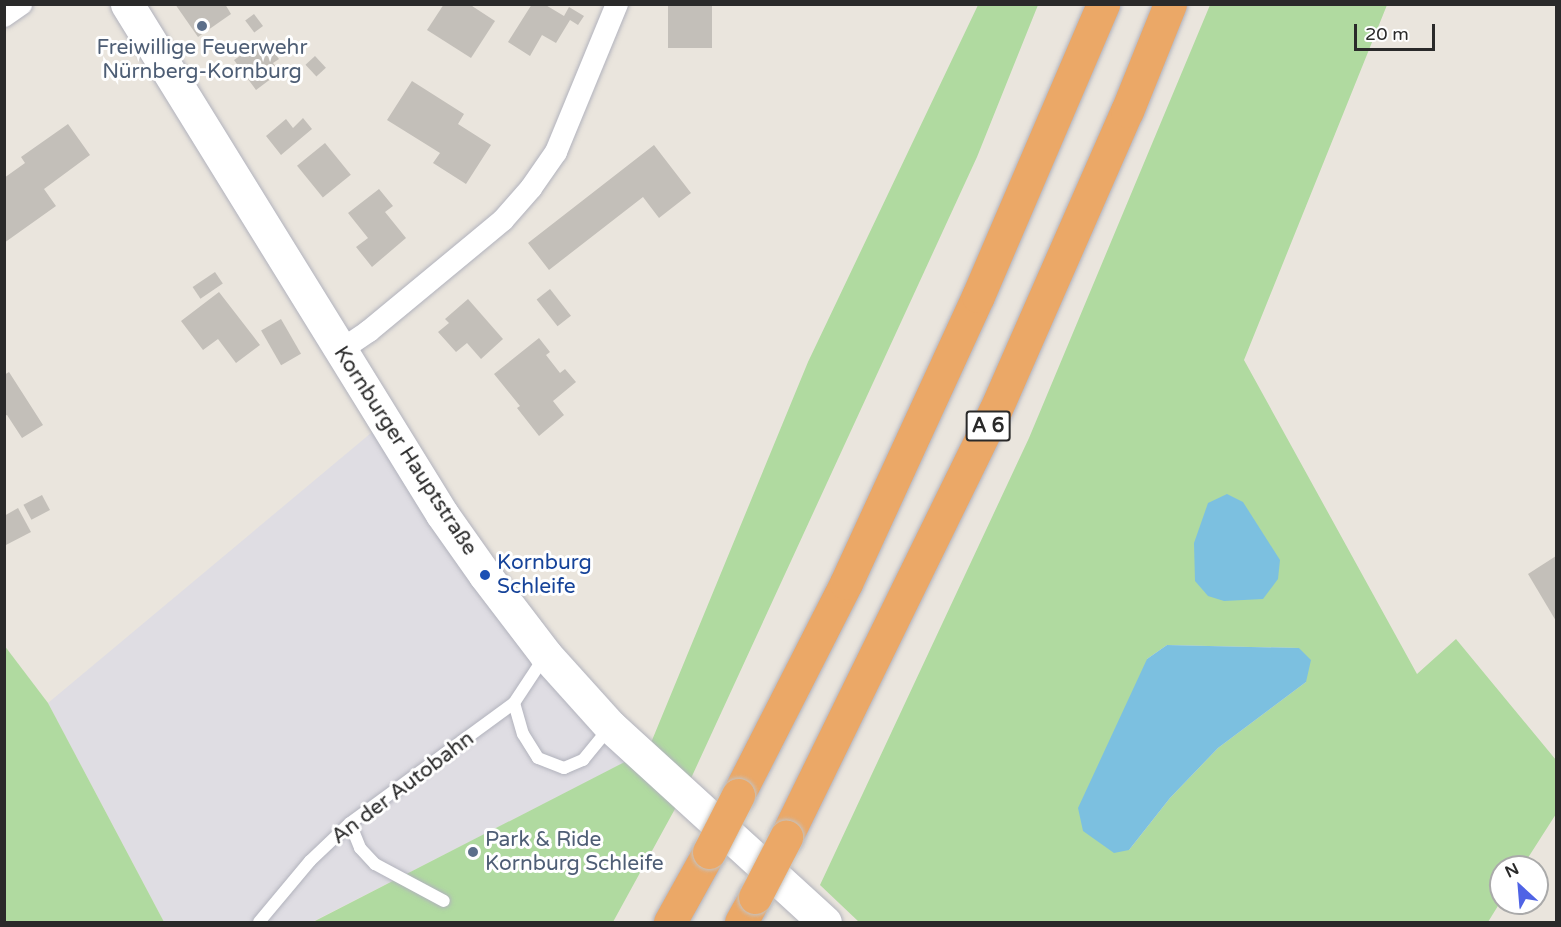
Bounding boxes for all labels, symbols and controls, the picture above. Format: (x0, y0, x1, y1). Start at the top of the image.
scale bar (1357, 12, 1438, 50)
marker: Freiwillige Feuerwehr Nürnberg-Kornburg (195, 19, 209, 33)
text: 20 m (1365, 23, 1409, 45)
place label: Freiwillige Feuerwehr Nürnberg-Kornburg (97, 35, 307, 85)
street label: Kornburger Hauptstraße (328, 342, 482, 560)
road number: A 6 (966, 409, 1010, 443)
place label: Kornburg Schleife (497, 550, 592, 600)
marker: Kornburg Schleife (478, 568, 492, 582)
street label: An der Autobahn (327, 726, 479, 850)
place label: Park & Ride Kornburg Schleife (485, 827, 664, 877)
marker: Park & Ride Kornburg Schleife (466, 845, 480, 859)
north arrow (1489, 855, 1549, 915)
text: N (1502, 859, 1522, 882)

